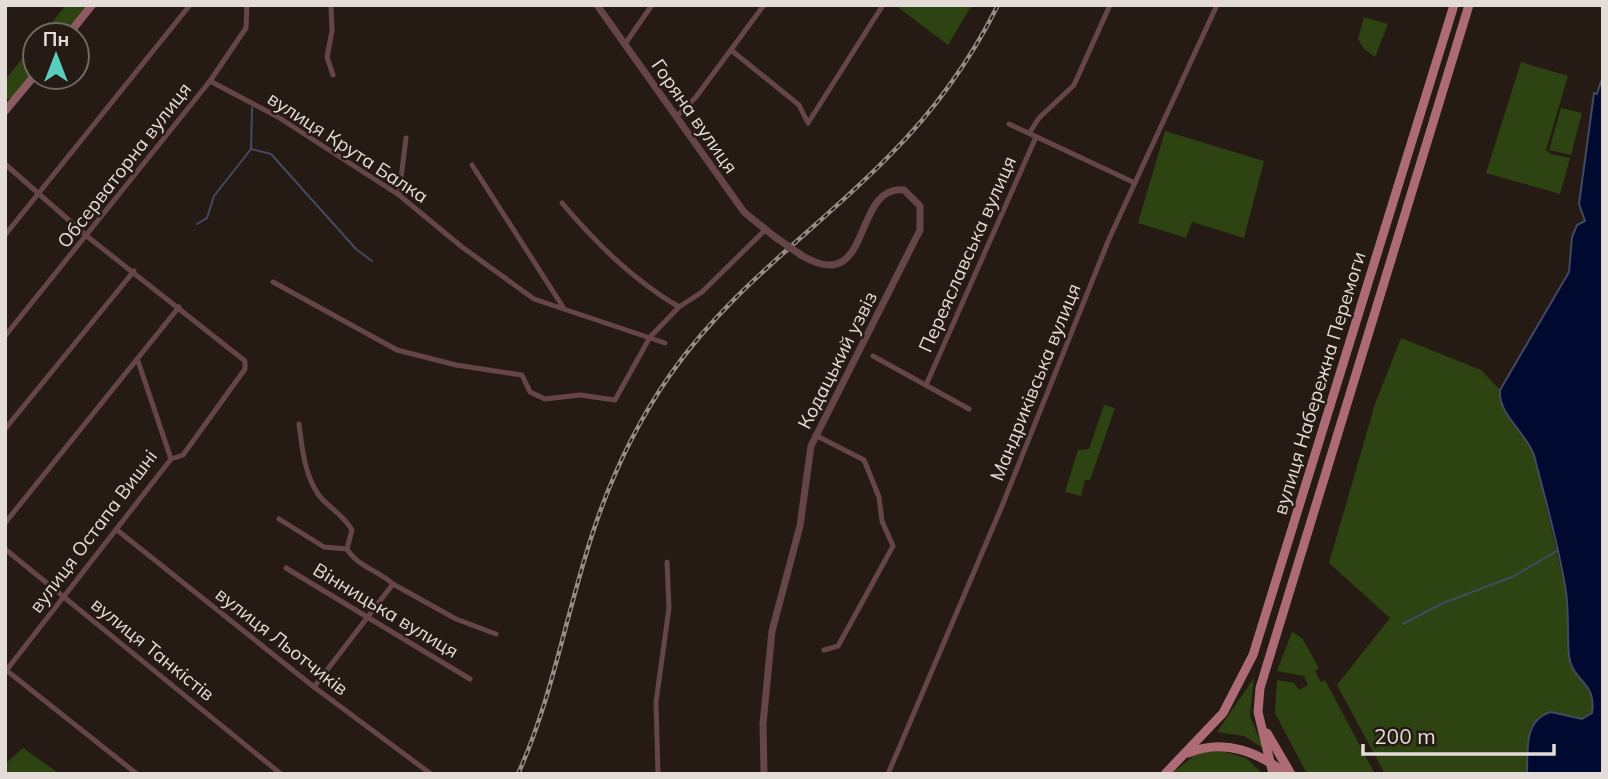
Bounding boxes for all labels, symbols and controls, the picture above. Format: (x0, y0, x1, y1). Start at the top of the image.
north arrow (21, 21, 91, 91)
text: Пн (43, 27, 69, 51)
street label: Горяна вулиця (647, 54, 743, 178)
street label: Обсерваторна вулиця (52, 77, 196, 253)
street label: вулиця Крута Балка (263, 86, 433, 208)
street label: Переяславська вулиця (913, 152, 1021, 356)
street label: вулиця Набережна Перемоги (1268, 249, 1370, 517)
street label: Мандриківська вулиця (984, 280, 1086, 484)
street label: Кодацький узвіз (792, 287, 882, 433)
street label: вулиця Остапа Вишні (24, 445, 162, 617)
street label: Вінницька вулиця (309, 557, 463, 663)
street label: вулиця Льотчиків (211, 582, 353, 700)
street label: вулиця Танкістів (87, 592, 219, 706)
scale bar (1363, 712, 1554, 756)
text: 200 m (1374, 723, 1436, 749)

